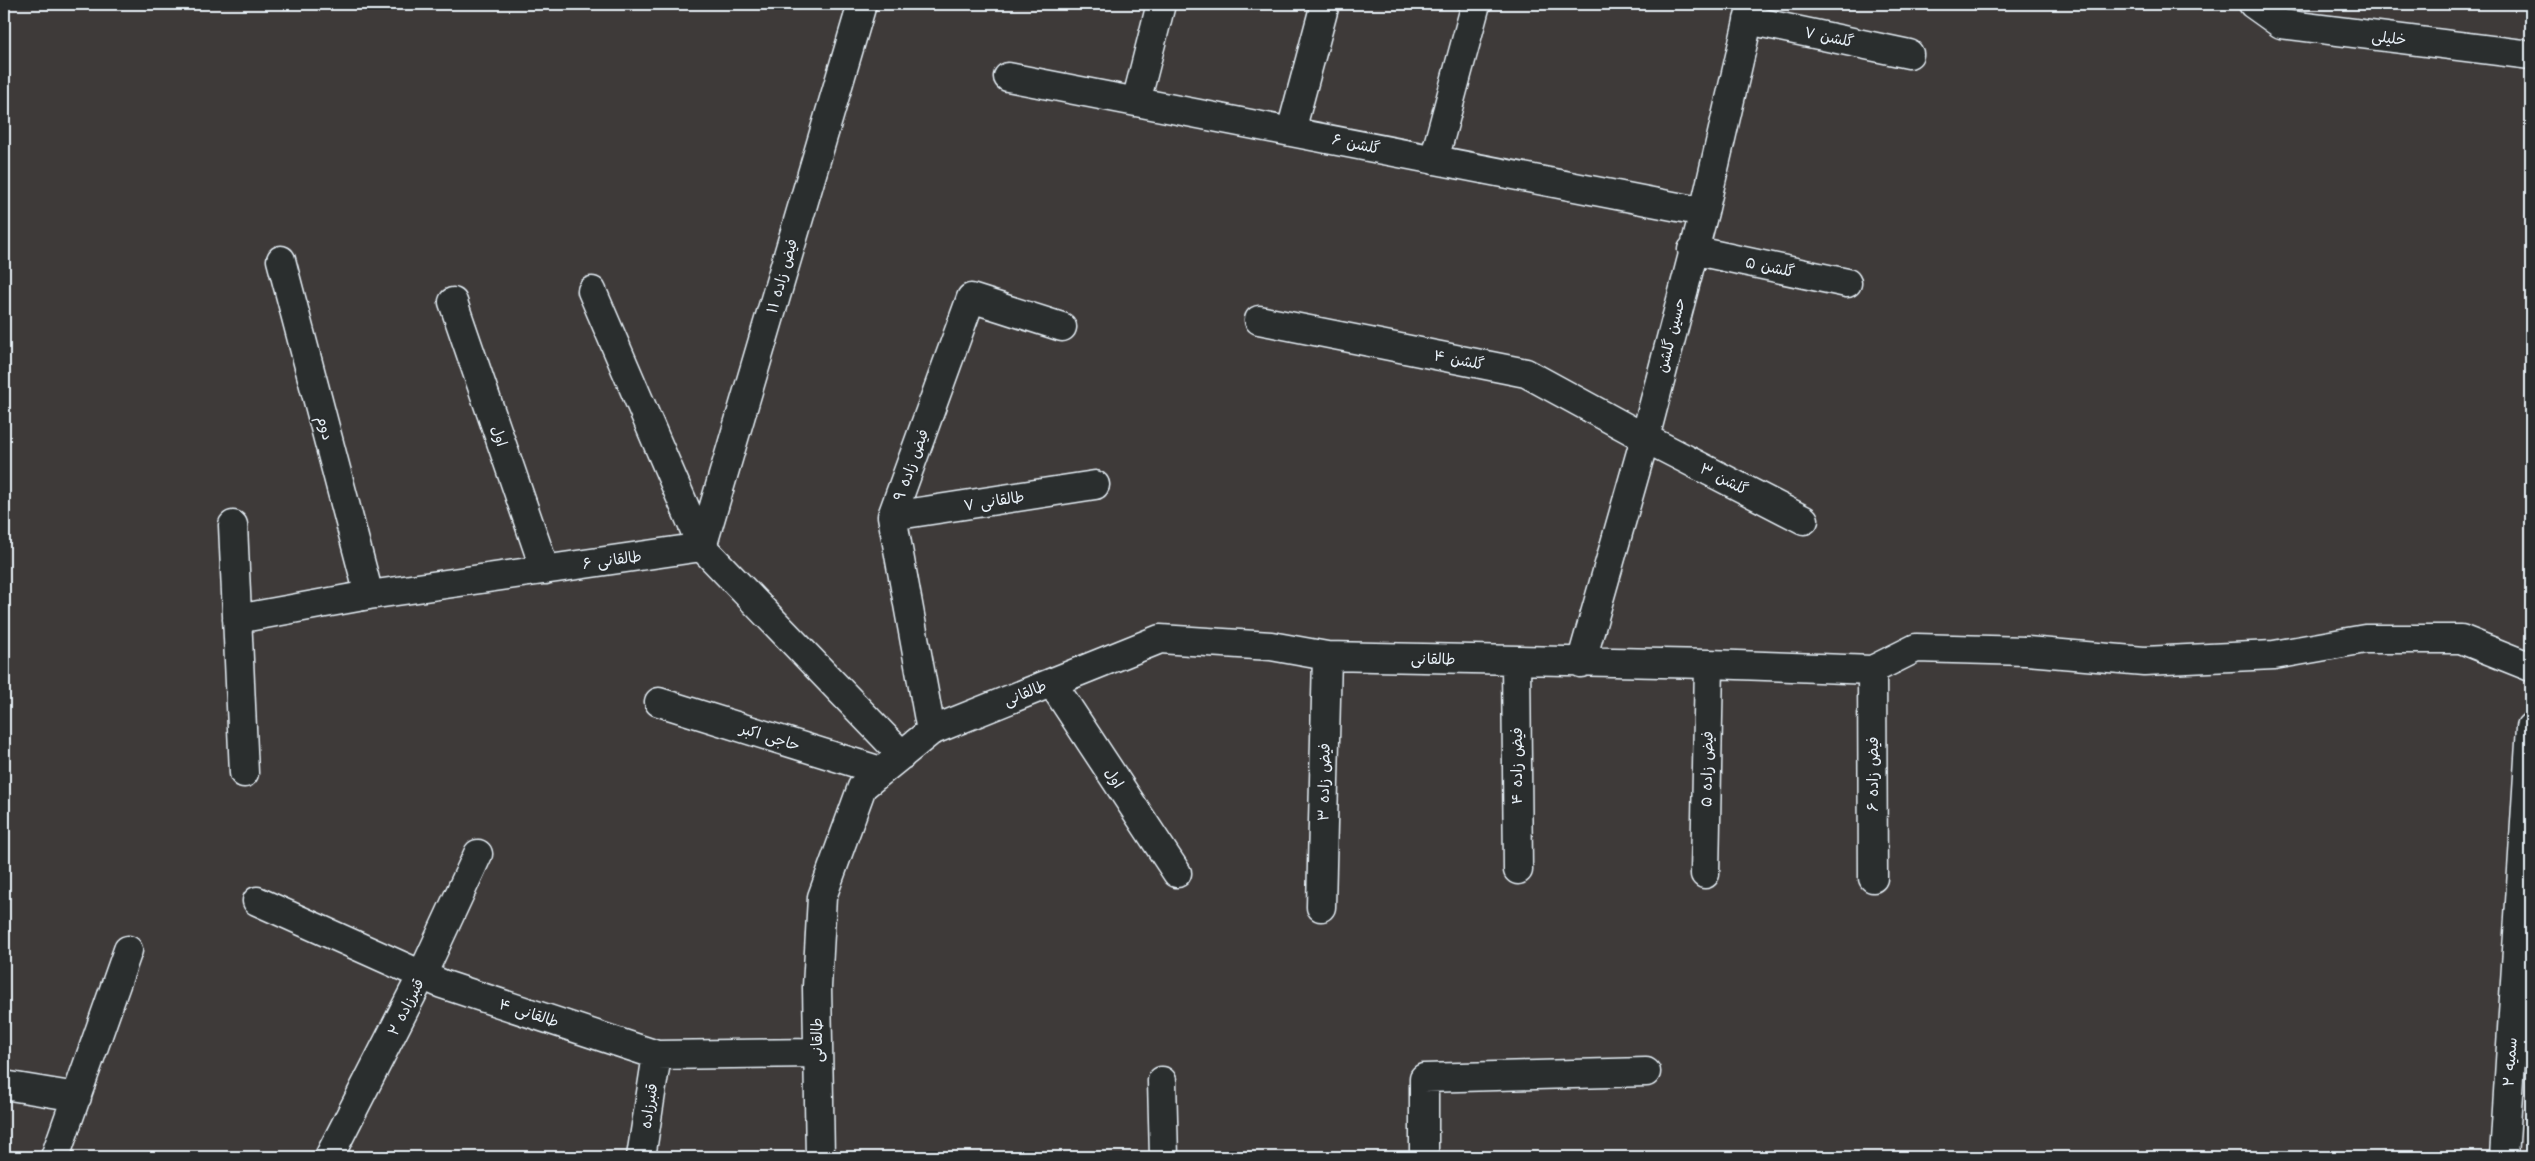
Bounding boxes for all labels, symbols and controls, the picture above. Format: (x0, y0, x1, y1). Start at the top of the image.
street label: گلشن ۷ (1802, 22, 1856, 53)
street label: خلیلی (2370, 26, 2407, 51)
street label: گلشن ۶ (1330, 129, 1382, 160)
street label: فیض زاده ۱۱ (762, 236, 803, 316)
street label: گلشن ۵ (1743, 252, 1796, 283)
street label: حسین گلشن (1652, 295, 1691, 375)
street label: گلشن ۴ (1432, 345, 1486, 376)
street label: دوم (310, 414, 338, 443)
street label: اول (485, 423, 512, 449)
street label: فیض زاده ۹ (889, 426, 934, 504)
street label: گلشن ۳ (1696, 458, 1752, 501)
street label: طالقانی ۷ (962, 486, 1026, 517)
street label: طالقانی ۶ (581, 546, 643, 575)
street label: طالقانی (1411, 649, 1455, 670)
street label: طالقانی (1001, 675, 1050, 712)
street label: حاجی اکبر (735, 718, 803, 757)
street label: فیض زاده ۴ (1507, 727, 1528, 805)
street label: فیض زاده ۵ (1696, 731, 1719, 807)
street label: فیض زاده ۶ (1863, 736, 1884, 812)
street label: فیض زاده ۳ (1313, 743, 1336, 821)
street label: اول (1099, 764, 1128, 793)
street label: قنبرزاده ۲ (383, 975, 430, 1039)
street label: طالقانی ۴ (496, 994, 561, 1033)
street label: طالقانی (807, 1018, 828, 1062)
street label: سمیه ۲ (2498, 1037, 2523, 1087)
street label: قنبرزاده (636, 1082, 663, 1130)

